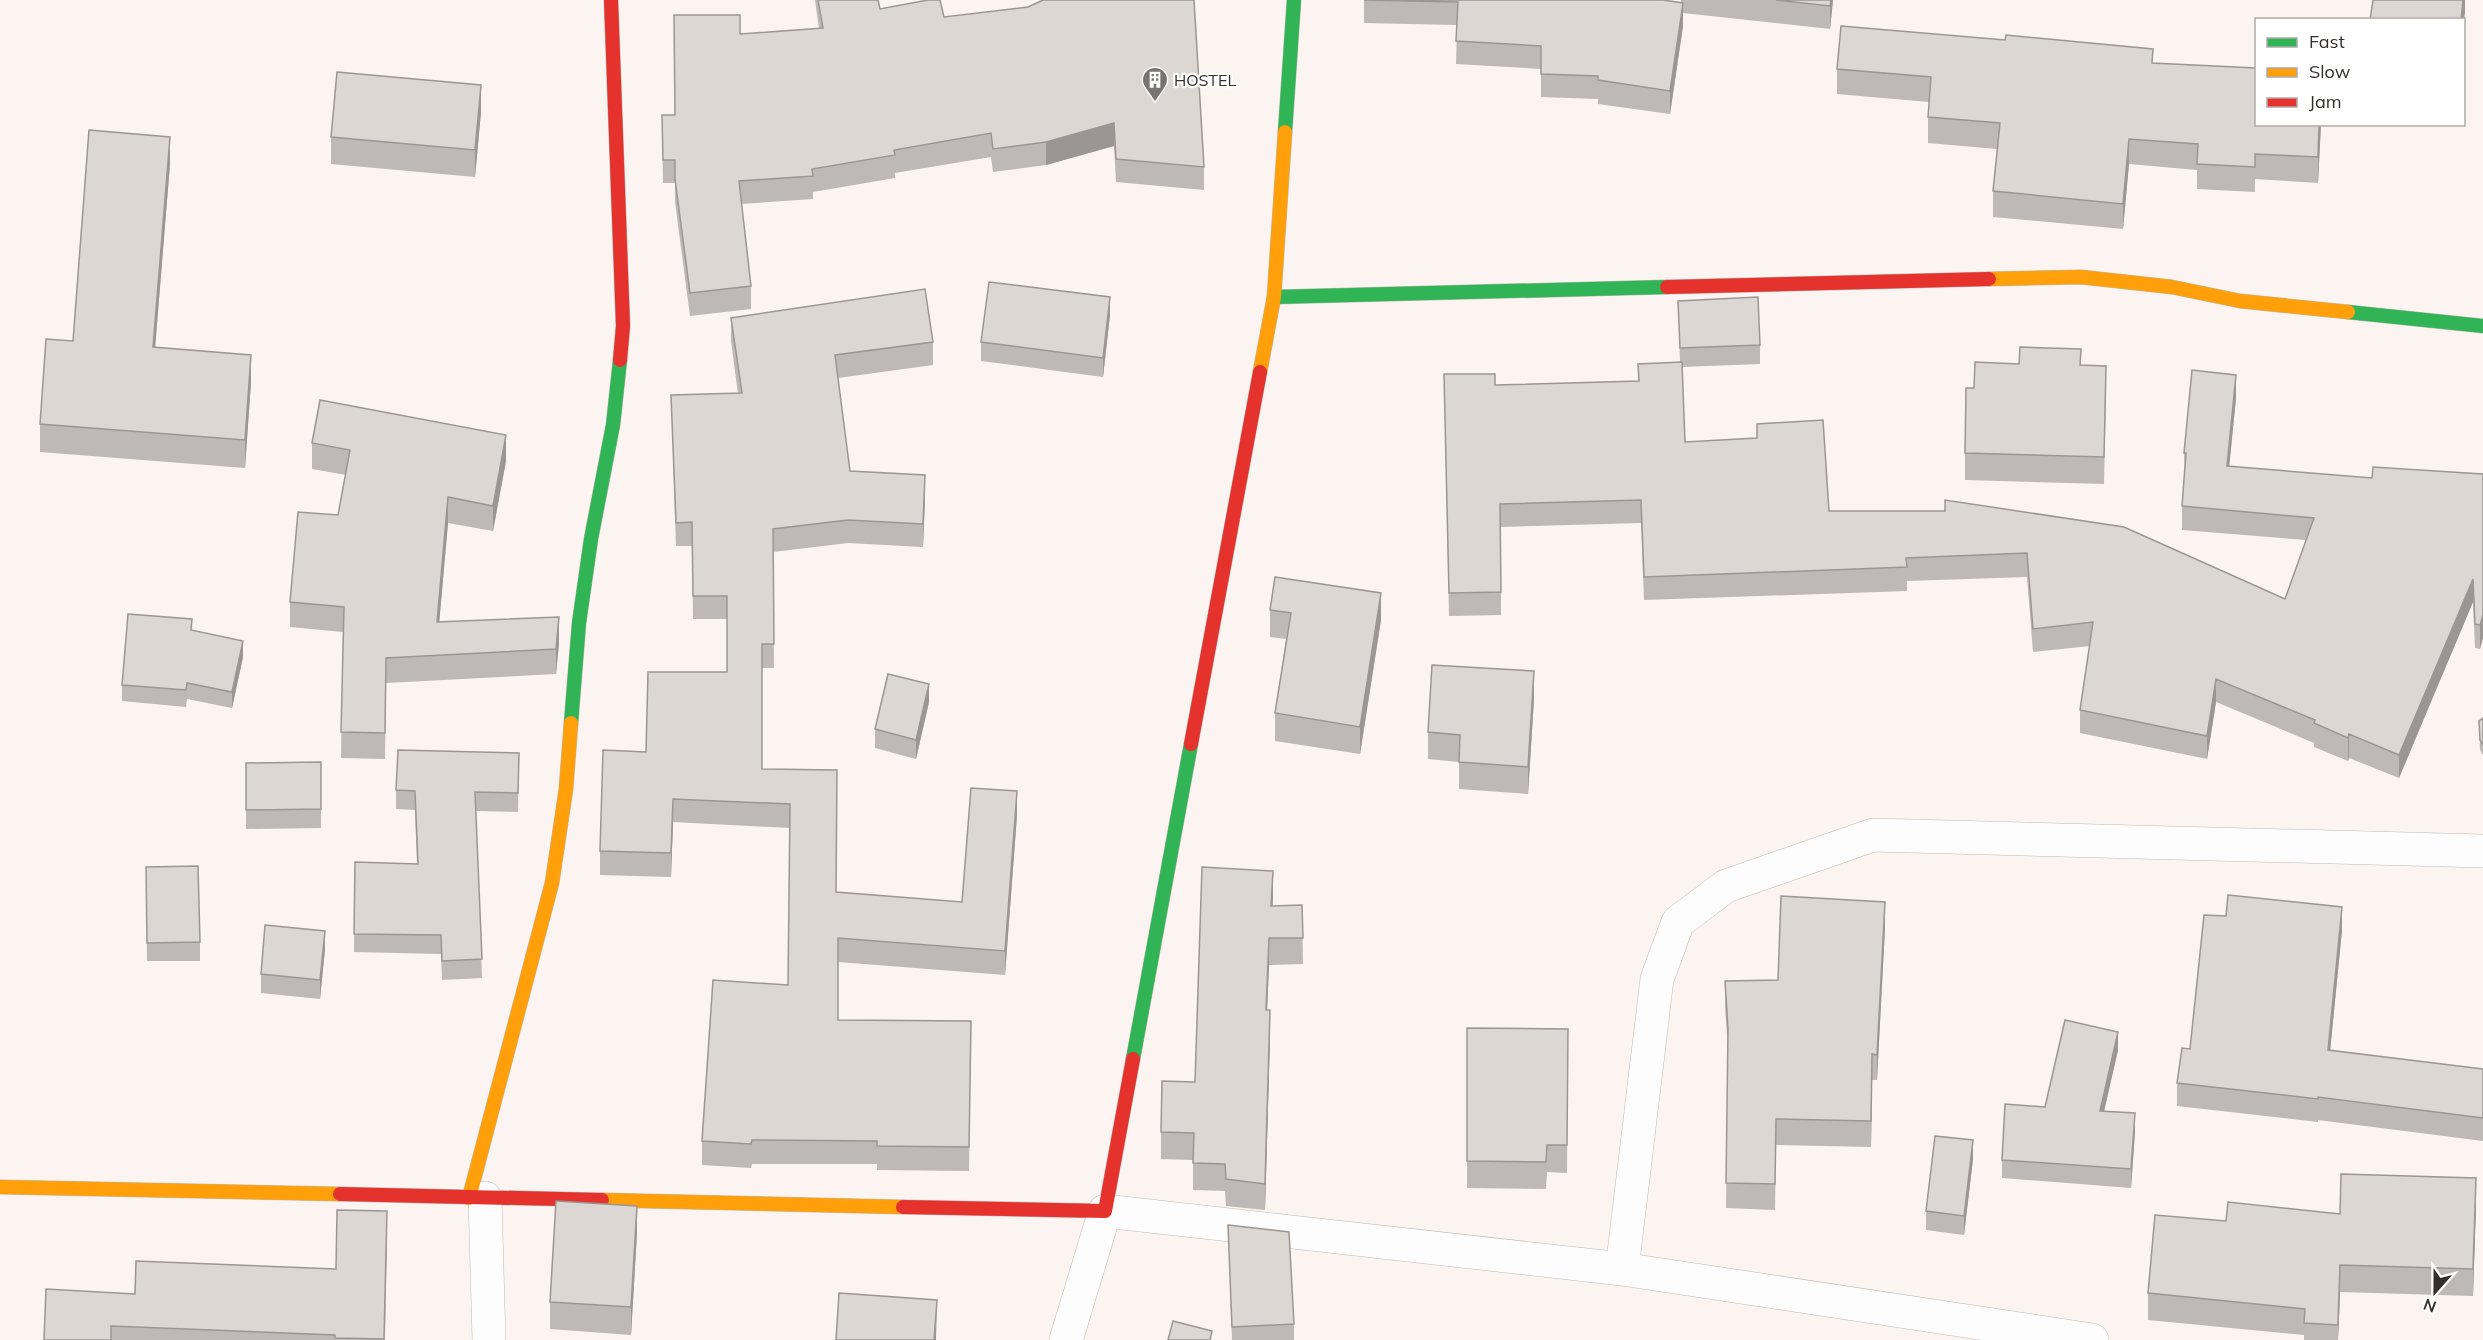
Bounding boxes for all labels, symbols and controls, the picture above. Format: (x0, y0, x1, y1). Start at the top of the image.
legend (2255, 18, 2465, 126)
text: Fast (2309, 30, 2345, 53)
text: Slow (2309, 60, 2351, 83)
building icon: HOSTEL (1140, 65, 1170, 103)
place label: HOSTEL (1174, 70, 1236, 90)
text: Jam (2309, 90, 2342, 113)
north arrow (2405, 1262, 2465, 1322)
text: N (2420, 1295, 2439, 1318)

